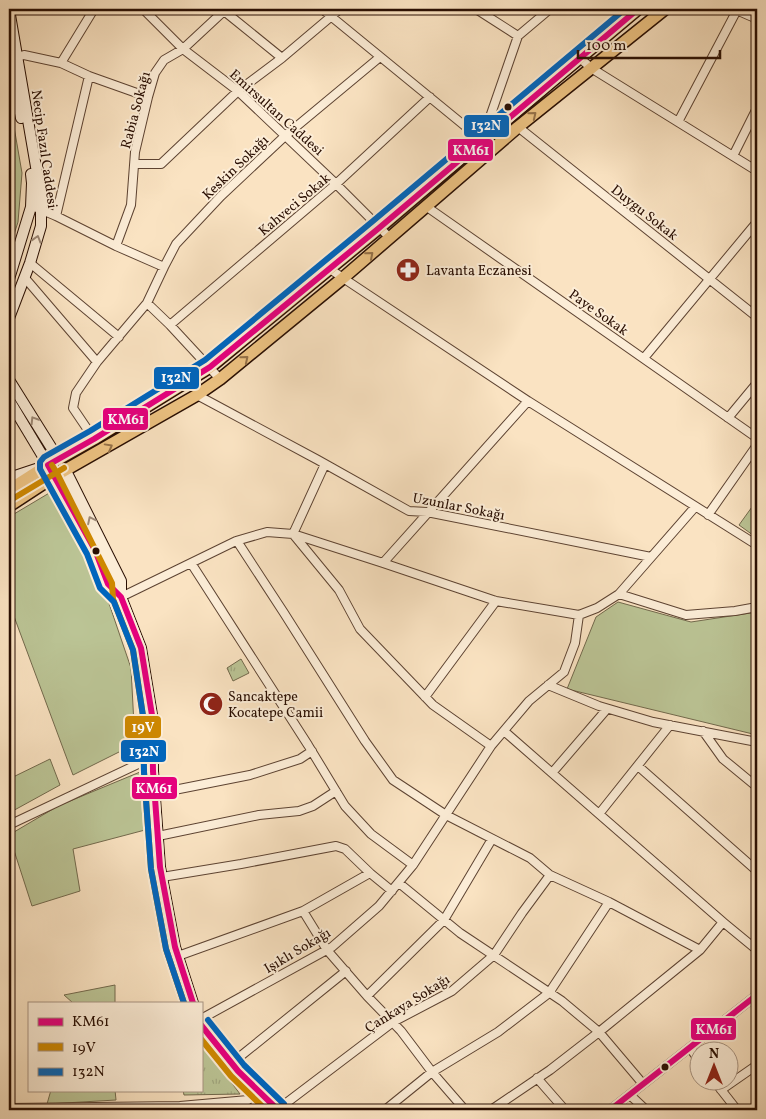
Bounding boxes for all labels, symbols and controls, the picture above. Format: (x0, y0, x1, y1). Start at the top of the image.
scale bar (578, 28, 721, 60)
text: 100 m (586, 36, 626, 57)
street label: Emirsultan Caddesi (225, 66, 327, 161)
street label: Rabia Sokağı (117, 70, 156, 151)
street label: Necip Fazıl Caddesi (26, 89, 61, 210)
unlabelled marker (503, 102, 513, 112)
one-way arrow (527, 113, 536, 121)
line badge: 132N (463, 114, 510, 138)
text: 132N (471, 117, 501, 136)
street label: Keskin Sokağı (199, 132, 273, 205)
line badge: KM61 (447, 138, 494, 162)
text: KM61 (453, 142, 489, 161)
street label: Kahveci Sokak (255, 169, 335, 241)
street label: Duygu Sokak (607, 181, 682, 246)
one-way arrow (32, 236, 42, 244)
one-way arrow (364, 252, 373, 261)
pharmacy icon: Lavanta Eczanesi (395, 257, 421, 283)
place label: Lavanta Eczanesi (426, 262, 532, 281)
street label: Paye Sokak (565, 286, 632, 341)
one-way arrow (239, 356, 248, 364)
line badge: 132N (153, 366, 200, 390)
text: 132N (161, 369, 191, 388)
line badge: KM61 (102, 407, 149, 431)
text: KM61 (108, 411, 144, 430)
one-way arrow (30, 416, 40, 425)
one-way arrow (103, 443, 112, 453)
street label: Uzunlar Sokağı (411, 489, 506, 526)
one-way arrow (87, 516, 97, 525)
unlabelled marker (91, 546, 101, 556)
place label: Sancaktepe Kocatepe Camii (228, 688, 323, 723)
mosque icon: Sancaktepe Kocatepe Camii (198, 691, 224, 717)
line badge: 19V (124, 715, 162, 739)
text: 19V (131, 719, 155, 738)
line badge: 132N (120, 739, 167, 763)
text: 132N (129, 743, 159, 762)
line badge: KM61 (131, 776, 178, 800)
text: KM61 (136, 780, 172, 799)
street label: Işıklı Sokağı (261, 924, 335, 979)
street label: Çankaya Sokağı (362, 971, 454, 1038)
legend (28, 1002, 202, 1092)
text: KM61 (72, 1012, 110, 1033)
line badge: KM61 (690, 1017, 737, 1041)
text: KM61 (696, 1021, 732, 1040)
text: 19V (72, 1038, 96, 1059)
north arrow (688, 1042, 738, 1092)
text: N (709, 1045, 719, 1064)
text: 132N (72, 1062, 105, 1083)
unlabelled marker (660, 1062, 670, 1072)

